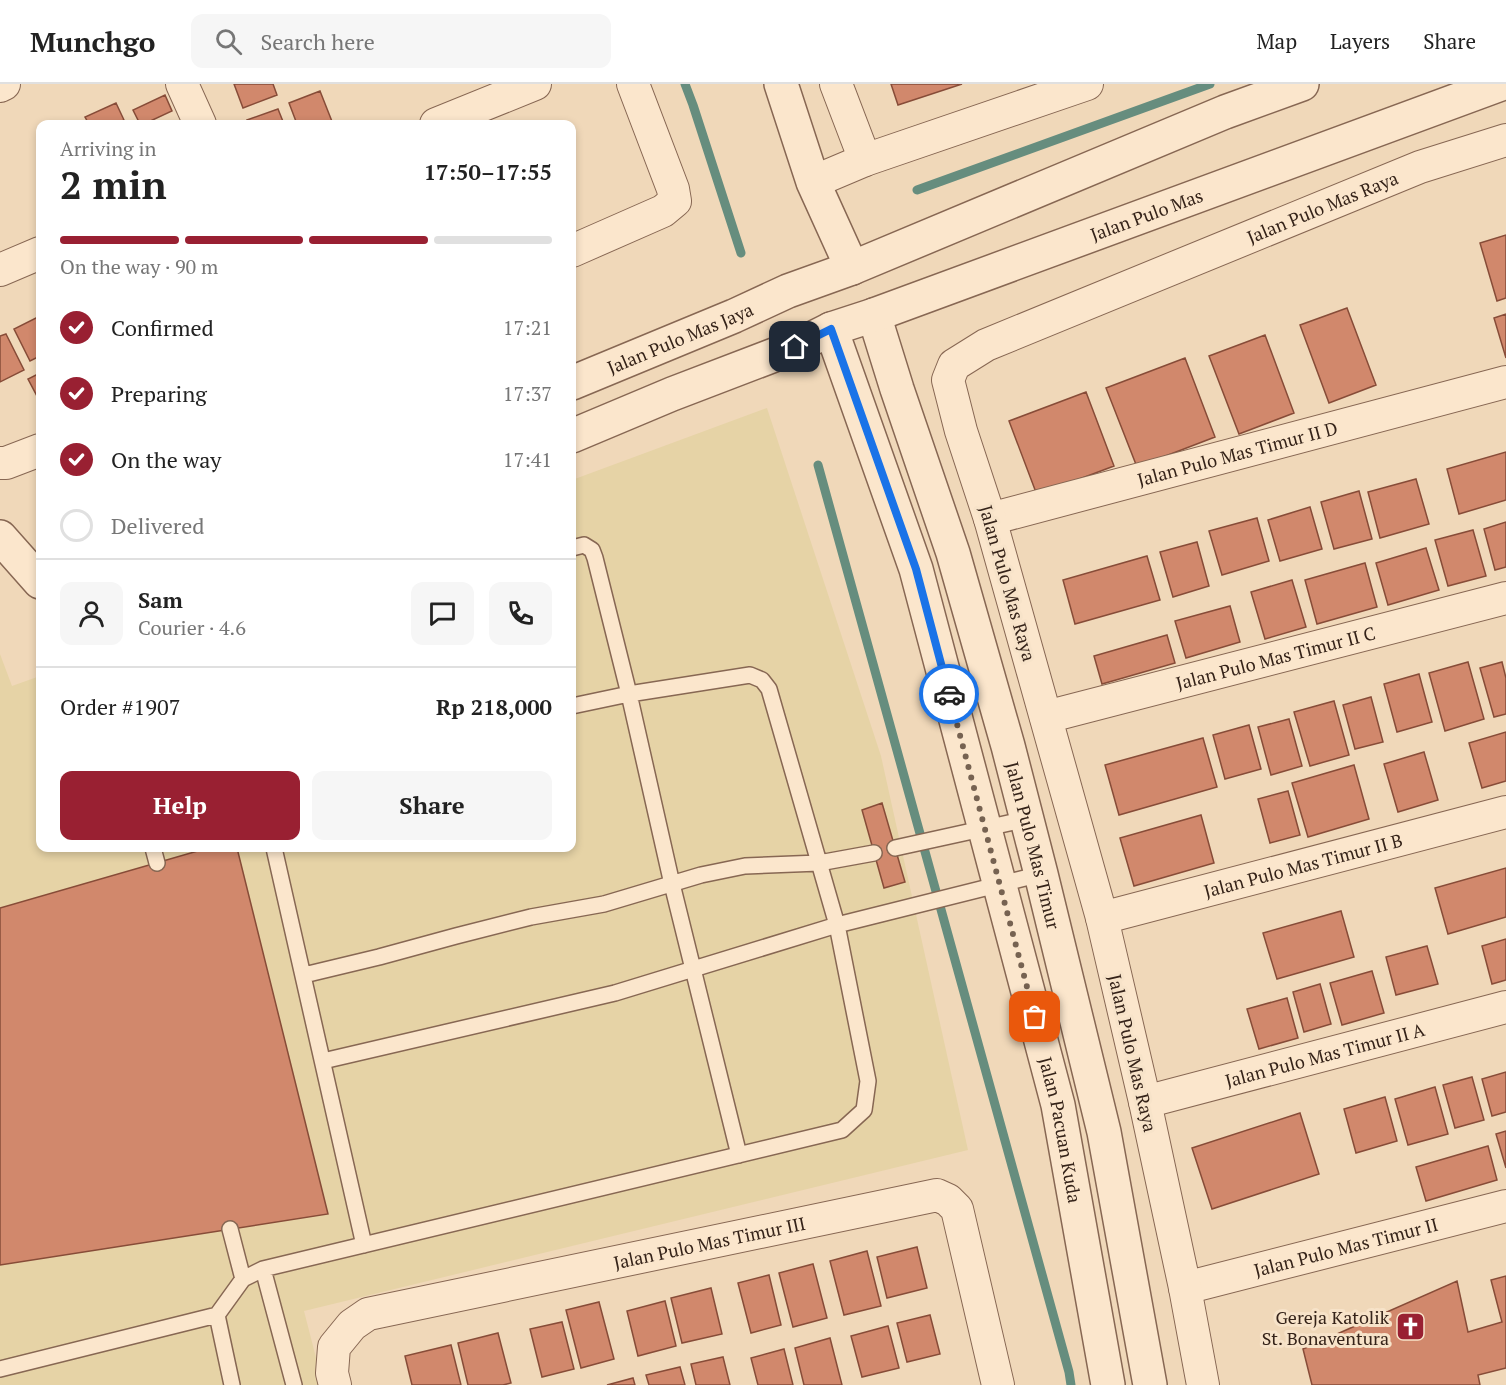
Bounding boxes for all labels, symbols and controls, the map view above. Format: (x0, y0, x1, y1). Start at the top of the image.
search box (191, 14, 611, 68)
text: Munchgo (30, 23, 155, 60)
icon: search (212, 25, 245, 58)
text: Search here (260, 27, 375, 56)
text: Map (1256, 27, 1297, 55)
text: Layers (1330, 27, 1390, 55)
text: Share (1423, 27, 1476, 55)
text: Arriving in (60, 135, 156, 162)
text: 17:50–17:55 (424, 157, 552, 186)
text: 2 min (60, 158, 167, 210)
street label: Jalan Pulo Mas Raya (1243, 165, 1402, 249)
street label: Jalan Pulo Mas (1087, 183, 1206, 246)
text: On the way · 90 m (60, 253, 218, 280)
street label: Jalan Pulo Mas Jaya (603, 297, 757, 379)
icon: check (60, 311, 93, 344)
text: Confirmed (111, 313, 214, 342)
text: 17:21 (503, 314, 552, 341)
pin (769, 321, 820, 372)
icon: home (778, 330, 811, 363)
icon: check (60, 377, 93, 410)
text: Preparing (111, 379, 207, 408)
text: 17:37 (503, 380, 552, 407)
street label: Jalan Pulo Mas Timur II D (1135, 415, 1340, 491)
icon: check (60, 443, 93, 476)
text: On the way (111, 445, 221, 474)
text: 17:41 (503, 446, 552, 473)
street label: Jalan Pulo Mas Raya (974, 502, 1042, 664)
text: Delivered (111, 511, 204, 540)
button: person (60, 582, 123, 645)
button: chat (411, 582, 474, 645)
button: phone (489, 582, 552, 645)
text: Sam (138, 585, 183, 614)
text: Courier · 4.6 (138, 614, 246, 641)
street label: Jalan Pulo Mas Timur II C (1173, 620, 1378, 695)
courier (919, 664, 979, 724)
icon: car (933, 678, 966, 711)
text: Order #1907 (60, 692, 180, 721)
text: Rp 218,000 (436, 692, 552, 721)
street label: Jalan Pulo Mas Timur (1001, 759, 1066, 932)
button: Help (60, 771, 300, 840)
button: Share (312, 771, 552, 840)
street label: Jalan Pulo Mas Timur II B (1201, 828, 1405, 903)
street label: Jalan Pulo Mas Raya (1103, 972, 1163, 1134)
pin (1009, 991, 1060, 1042)
icon: bag (1018, 1000, 1051, 1033)
street label: Jalan Pulo Mas Timur II A (1223, 1017, 1428, 1092)
street label: Jalan Pacuan Kuda (1034, 1054, 1087, 1205)
street label: Jalan Pulo Mas Timur III (611, 1211, 807, 1274)
street label: Jalan Pulo Mas Timur II (1251, 1212, 1440, 1282)
place label: Gereja Katolik St. Bonaventura (1262, 1305, 1390, 1350)
church icon: Gereja Katolik St. Bonaventura (1394, 1311, 1426, 1343)

